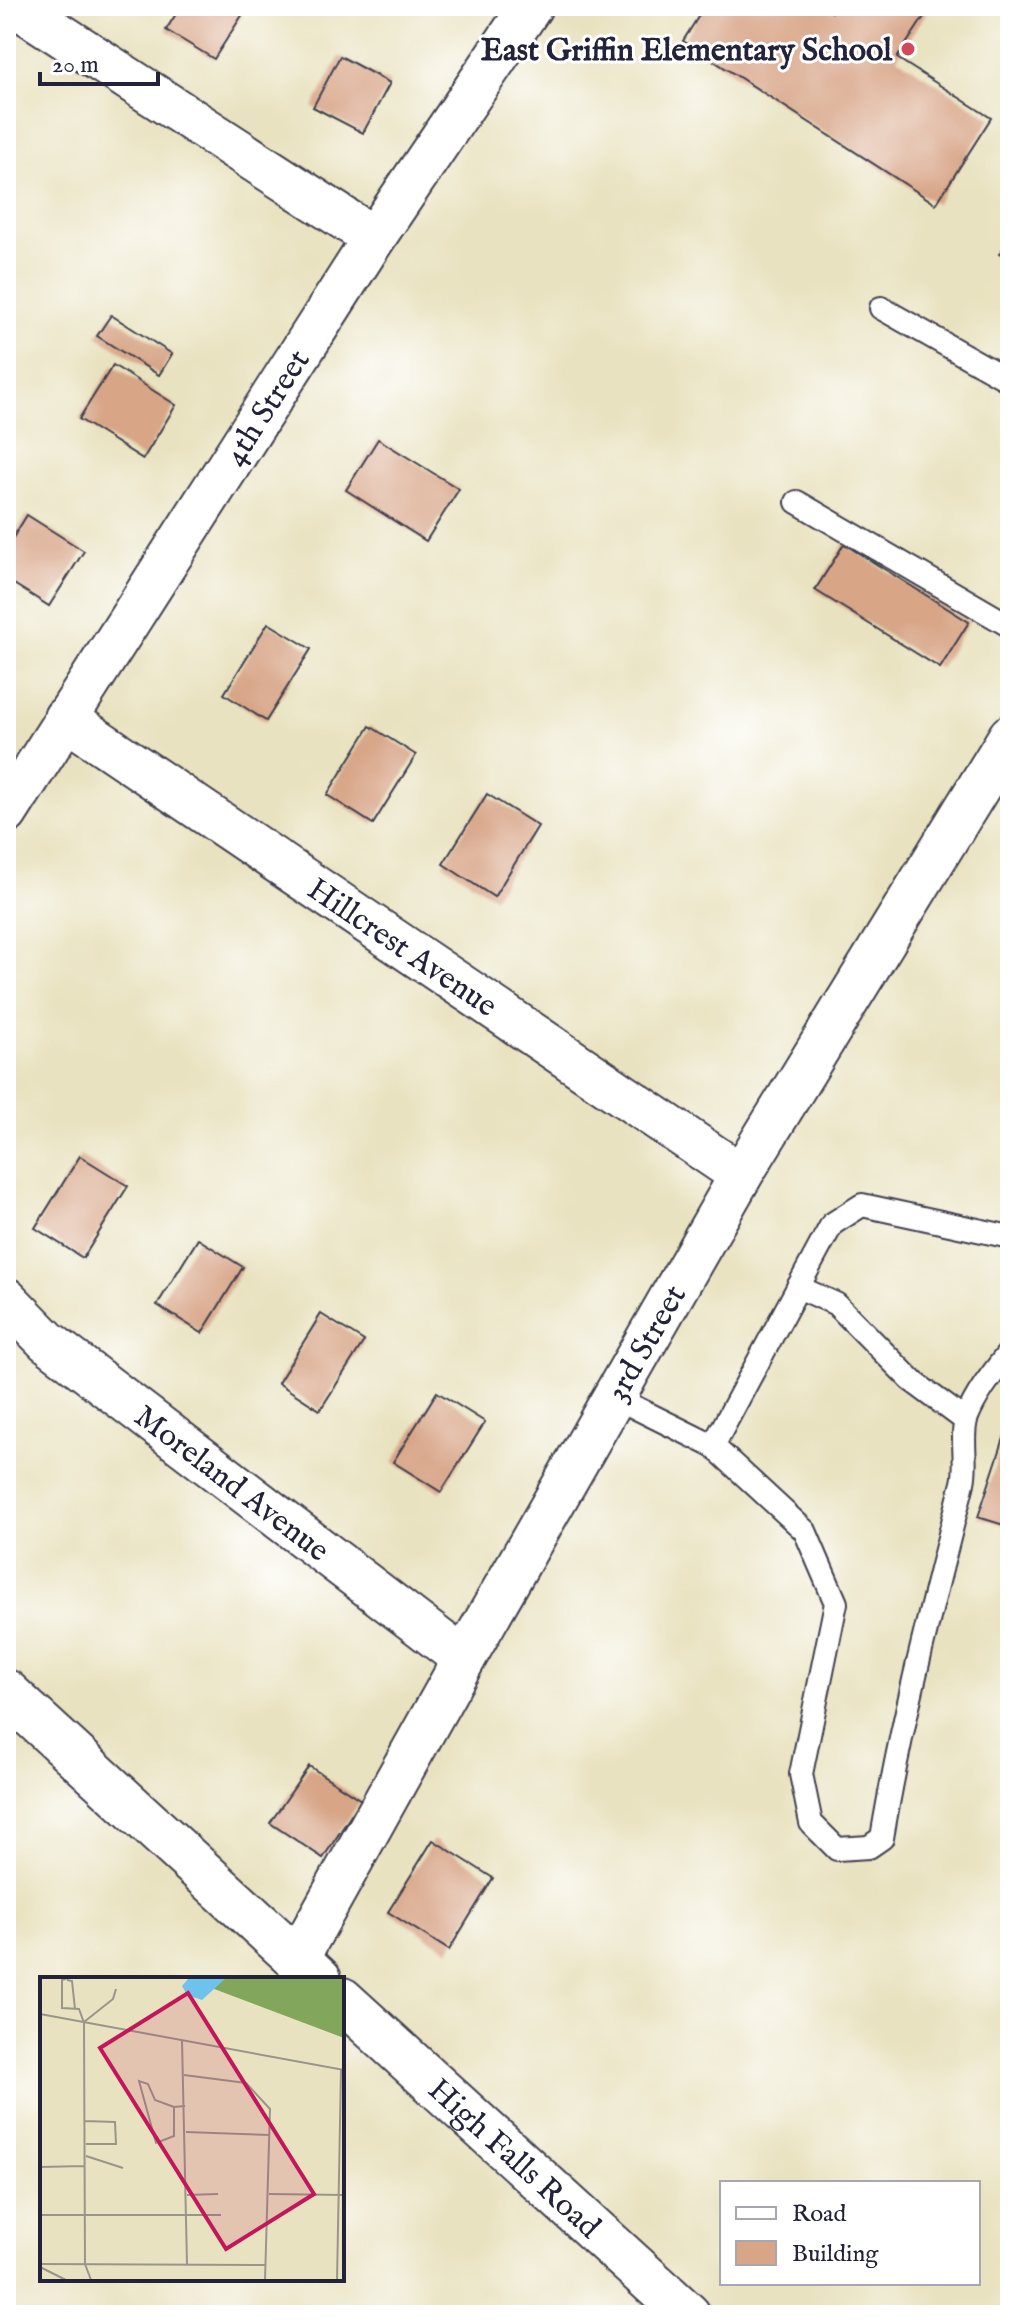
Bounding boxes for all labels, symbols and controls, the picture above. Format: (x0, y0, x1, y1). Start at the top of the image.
place label: East Griffin Elementary School (481, 31, 893, 72)
scale bar (40, 36, 158, 86)
marker: East Griffin Elementary School (899, 40, 917, 58)
text: 20 m (52, 50, 99, 81)
street label: 4th Street (216, 342, 320, 474)
street label: Hillcrest Avenue (299, 870, 504, 1027)
street label: 3rd Street (598, 1278, 697, 1409)
street label: Moreland Avenue (125, 1397, 337, 1572)
inset map (40, 1977, 344, 2281)
street label: High Falls Road (419, 2070, 609, 2249)
legend (720, 2181, 980, 2285)
text: Road (792, 2199, 846, 2230)
text: Building (792, 2239, 879, 2270)

